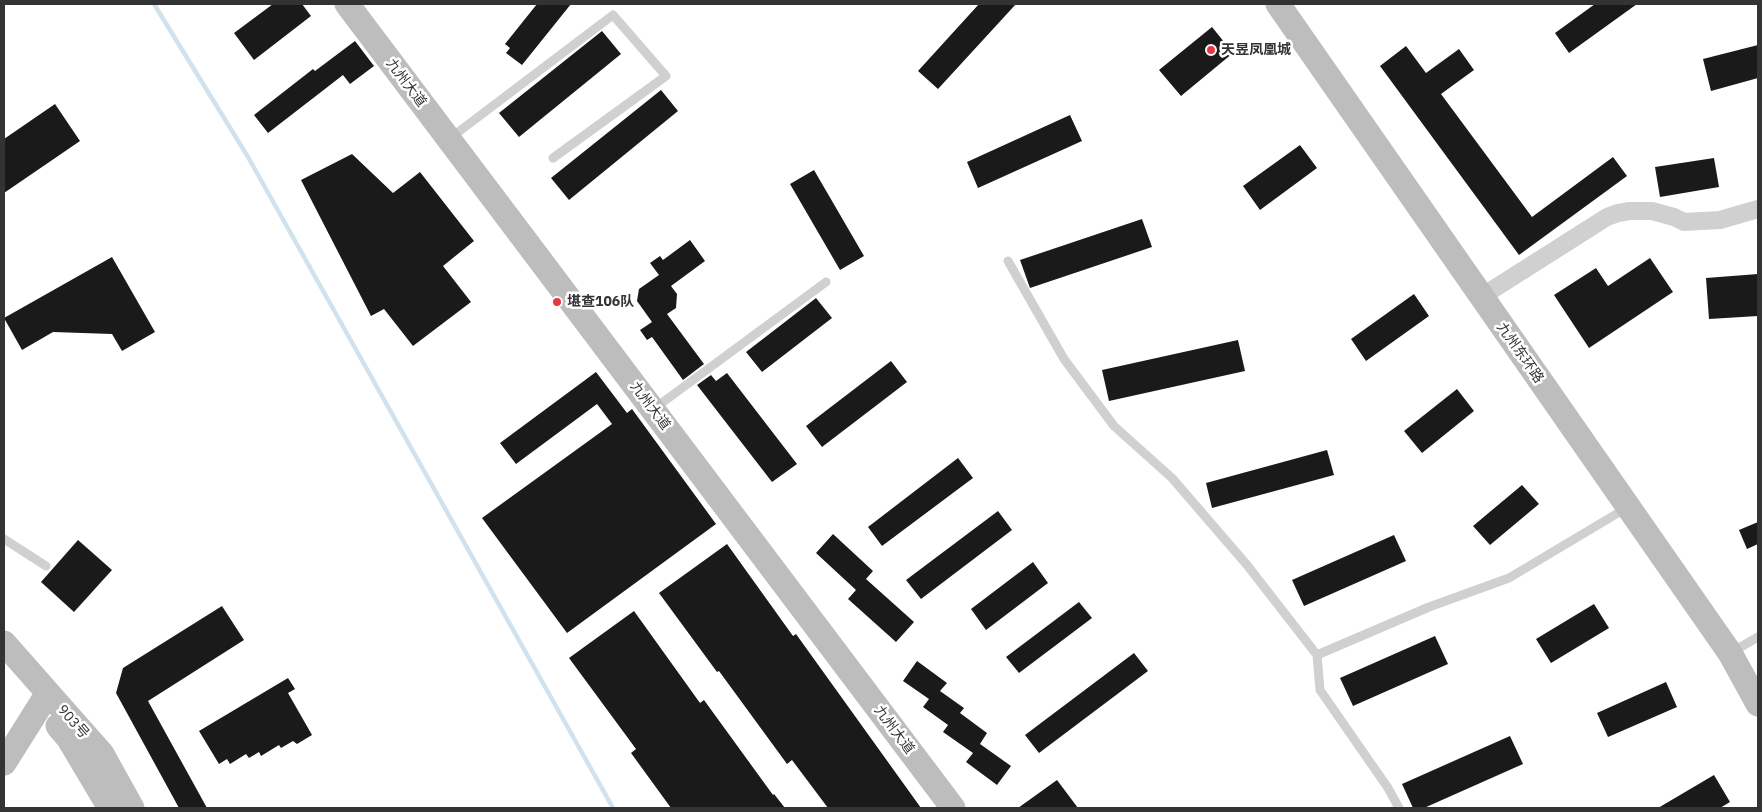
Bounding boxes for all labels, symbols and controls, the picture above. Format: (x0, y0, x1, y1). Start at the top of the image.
place label: 天昱凤凰城 (1221, 42, 1291, 58)
marker: 天昱凤凰城 (1205, 44, 1217, 56)
street label: 九州大道 (382, 56, 430, 110)
place label: 堪查106队 (567, 294, 634, 310)
marker: 堪查106队 (551, 296, 563, 308)
street label: 九州东环路 (1493, 320, 1547, 386)
street label: 九州大道 (626, 379, 674, 433)
street label: 903号 (54, 702, 92, 742)
street label: 九州大道 (870, 703, 918, 757)

